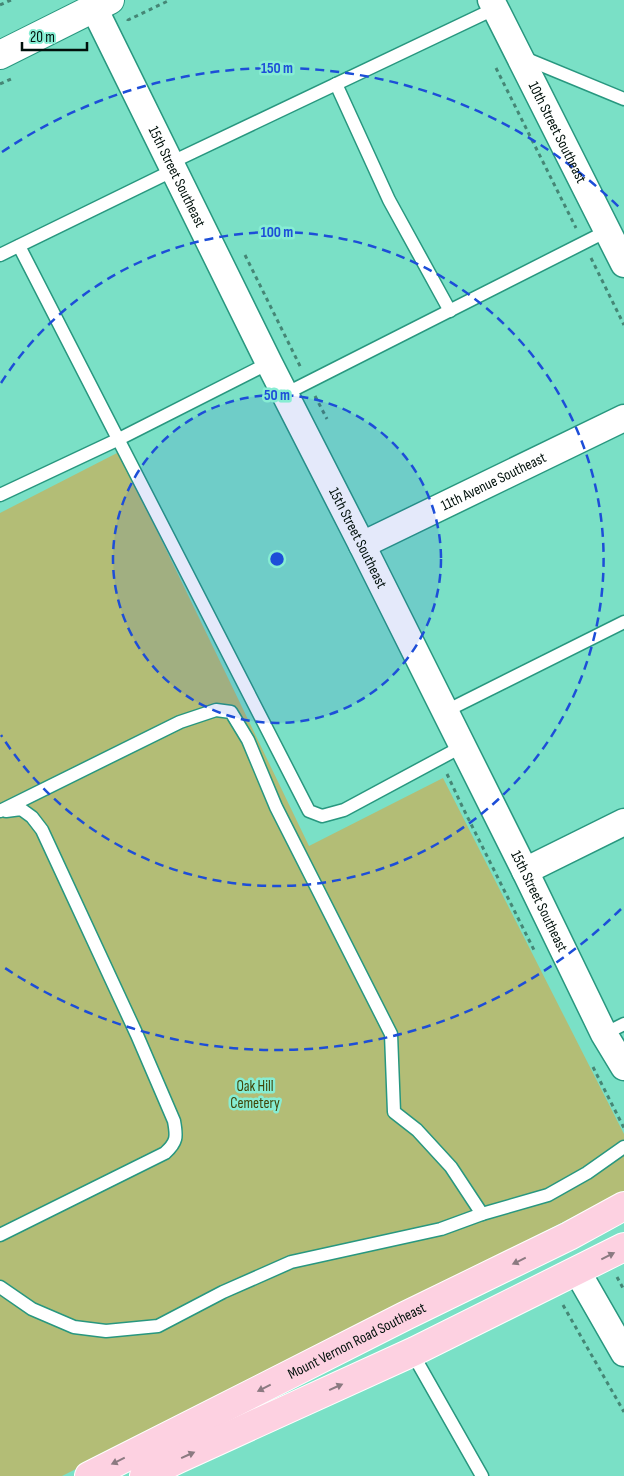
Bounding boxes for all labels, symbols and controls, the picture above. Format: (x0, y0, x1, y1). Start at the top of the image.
scale bar (22, 20, 88, 52)
text: 20 m (30, 28, 55, 47)
text: 150 m (261, 59, 293, 78)
street label: 10th Street Southeast (524, 78, 591, 187)
street label: 15th Street Southeast (144, 123, 210, 231)
text: 100 m (261, 223, 293, 242)
text: 50 m (264, 386, 290, 405)
street label: 11th Avenue Southeast (438, 448, 550, 515)
street label: 15th Street Southeast (324, 484, 391, 592)
centre of rings (268, 550, 286, 568)
street label: 15th Street Southeast (506, 847, 572, 955)
park label: Oak Hill Cemetery (230, 1077, 280, 1113)
one-way arrow (601, 1251, 615, 1259)
one-way arrow (511, 1257, 526, 1265)
street label: Mount Vernon Road Southeast (285, 1298, 429, 1384)
one-way arrow (329, 1383, 343, 1391)
one-way arrow (256, 1384, 271, 1392)
one-way arrow (181, 1450, 195, 1458)
one-way arrow (111, 1457, 126, 1465)

